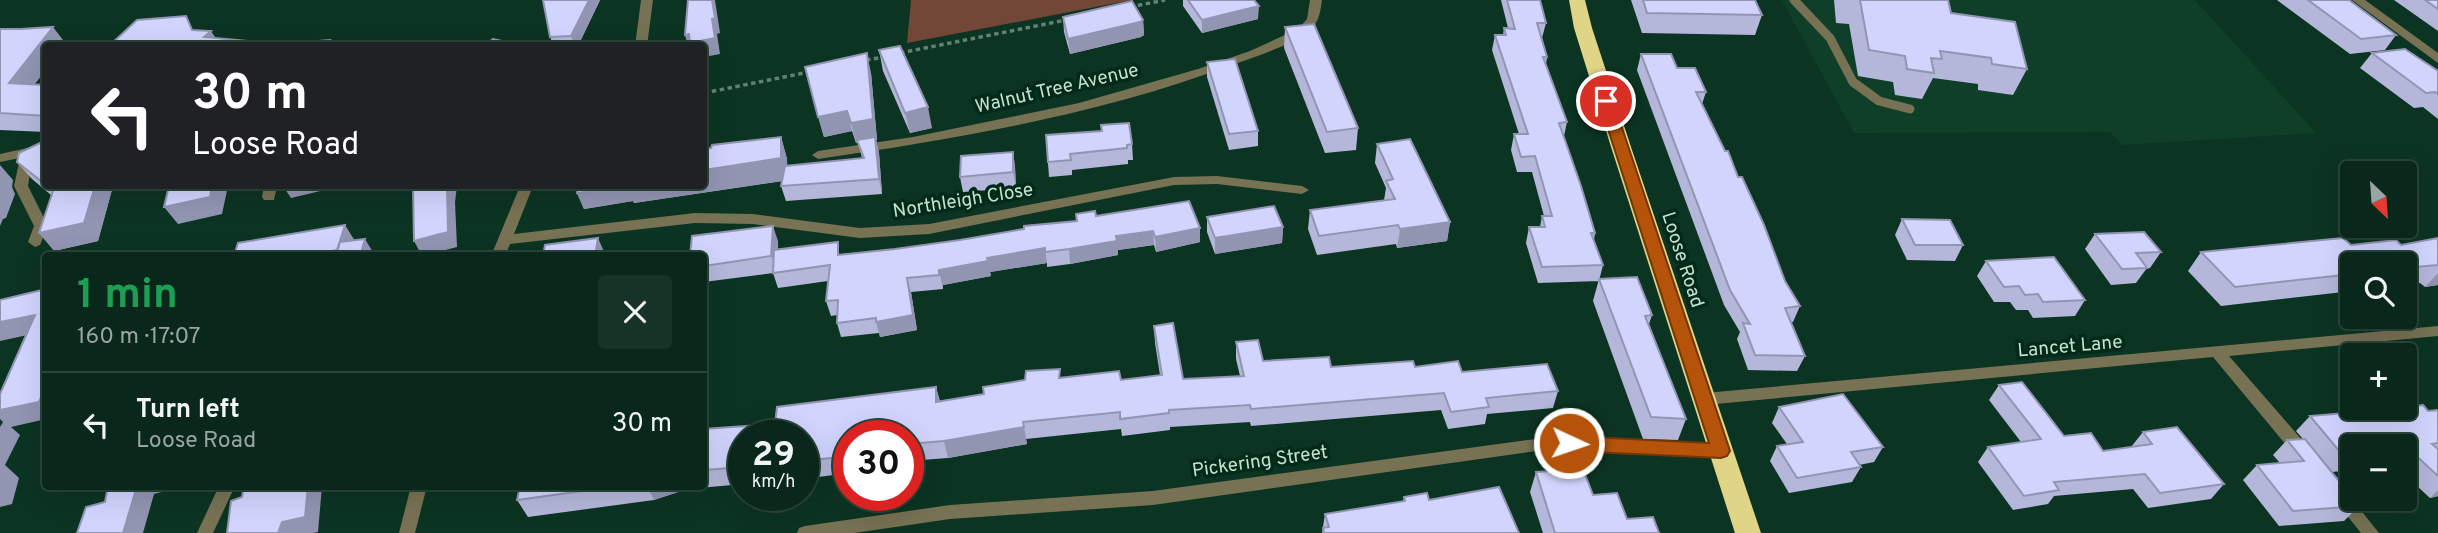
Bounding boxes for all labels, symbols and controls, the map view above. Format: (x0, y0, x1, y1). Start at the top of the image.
street label: Walnut Tree Avenue (973, 59, 1141, 119)
text: 30 m (192, 65, 308, 127)
icon: left (77, 70, 168, 161)
pin (1576, 71, 1636, 131)
icon: arrive (1587, 82, 1625, 120)
text: Loose Road (192, 126, 359, 166)
north arrow (2340, 161, 2417, 238)
map controls (2340, 161, 2417, 511)
street label: Northleigh Close (891, 178, 1035, 224)
street label: Loose Road (1655, 209, 1709, 311)
button: search (2340, 252, 2417, 329)
text: 1 min (77, 270, 178, 323)
button: close (598, 275, 672, 349)
text: 160 m · 17:07 (77, 323, 201, 352)
street label: Lancet Lane (2017, 330, 2123, 364)
button: + (2340, 343, 2417, 420)
text: Turn left (136, 394, 240, 427)
icon: left (77, 406, 115, 444)
position arrow (1532, 406, 1606, 480)
text: 30 m (612, 408, 672, 441)
speed limit sign: 30 (833, 420, 924, 511)
text: Loose Road (136, 427, 256, 456)
text: 29 (752, 434, 795, 478)
button: − (2340, 434, 2417, 511)
street label: Pickering Street (1191, 441, 1329, 483)
text: km/h (752, 471, 795, 494)

